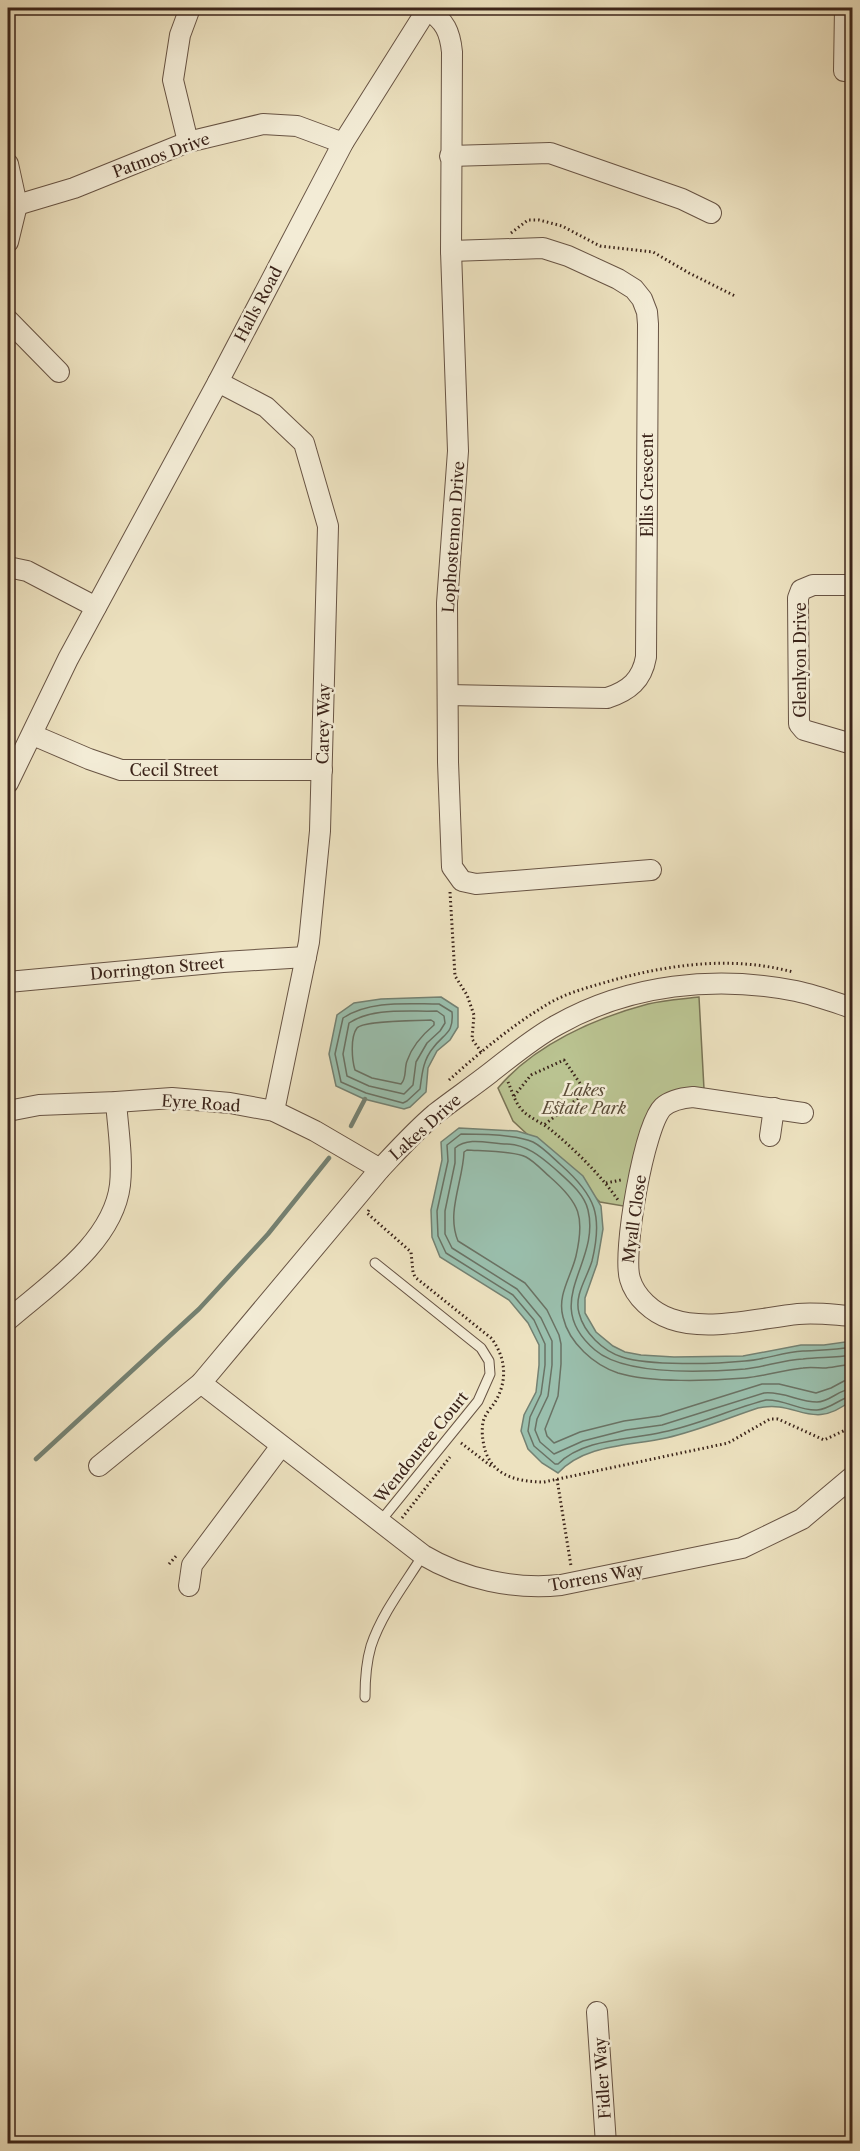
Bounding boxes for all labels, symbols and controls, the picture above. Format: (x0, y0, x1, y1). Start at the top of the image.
street label: Patmos Drive (110, 128, 212, 182)
street label: Halls Road (230, 263, 286, 345)
street label: Ellis Crescent (637, 432, 657, 537)
street label: Lophostemon Drive (438, 460, 468, 614)
street label: Glenlyon Drive (790, 602, 810, 718)
street label: Carey Way (312, 682, 334, 765)
street label: Cecil Street (130, 760, 219, 780)
street label: Dorrington Street (89, 952, 225, 984)
park label: Lakes Estate Park (540, 1080, 627, 1118)
street label: Eyre Road (161, 1090, 241, 1116)
street label: Lakes Drive (385, 1090, 465, 1164)
street label: Myall Close (618, 1173, 650, 1265)
street label: Wendouree Court (369, 1387, 472, 1508)
street label: Torrens Way (547, 1559, 646, 1595)
street label: Fidler Way (589, 2035, 615, 2120)

